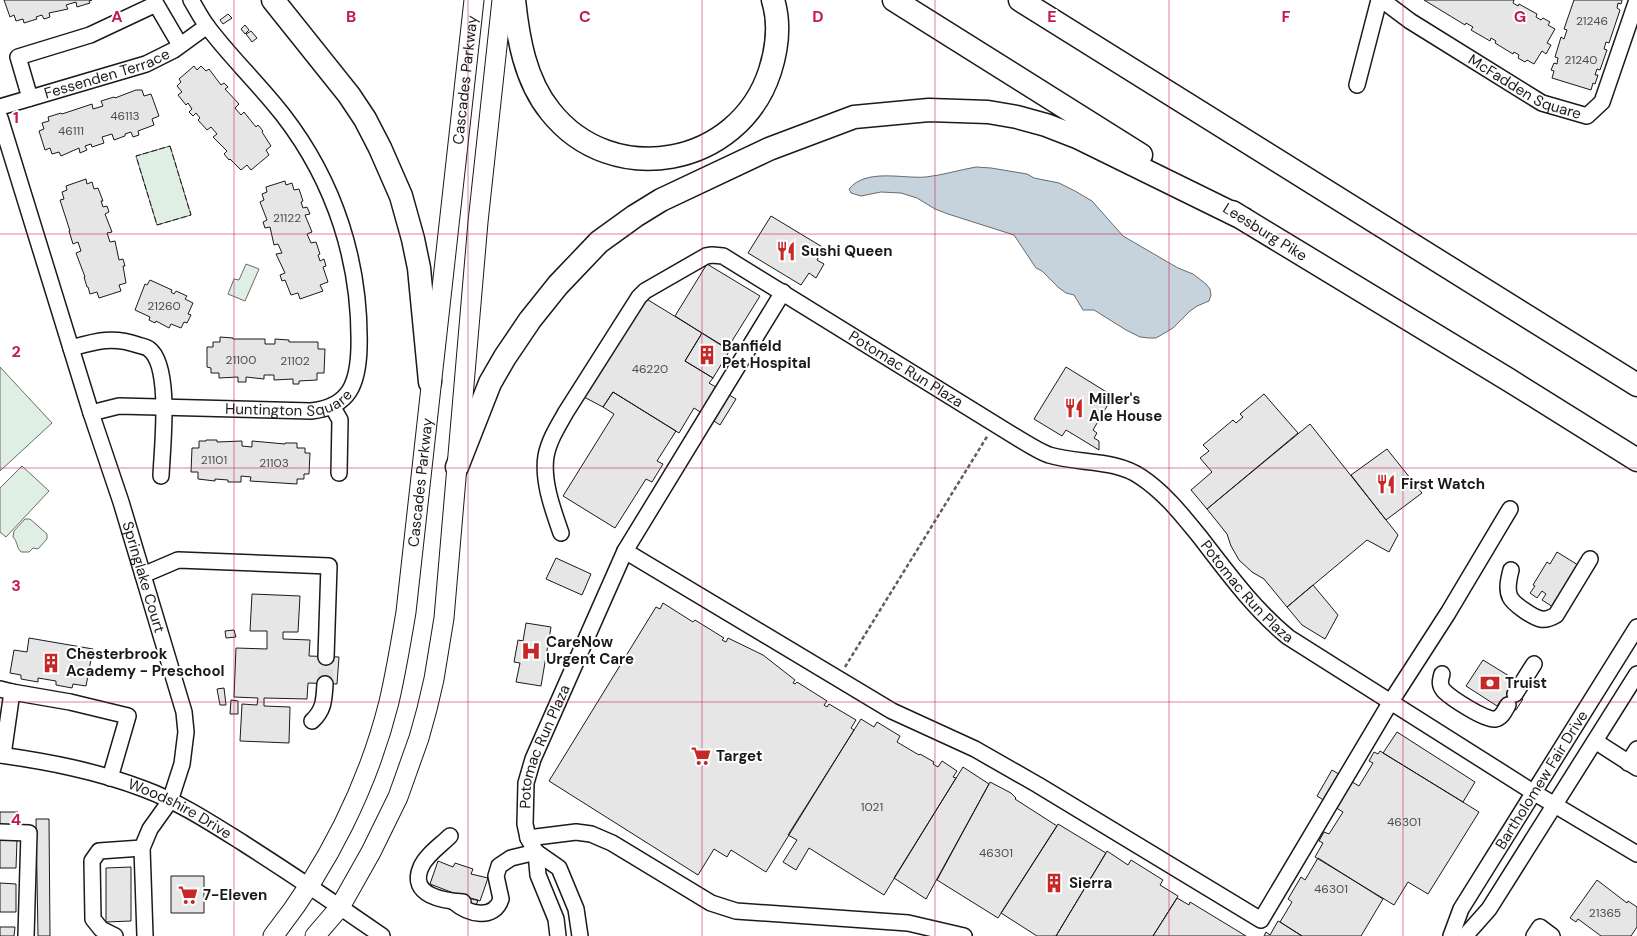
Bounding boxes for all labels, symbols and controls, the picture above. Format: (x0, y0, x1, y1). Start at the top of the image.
text: A (111, 6, 123, 27)
text: B (346, 6, 356, 27)
text: C (579, 6, 591, 27)
text: D (812, 6, 824, 27)
text: E (1047, 6, 1057, 27)
text: F (1282, 6, 1291, 27)
text: G (1514, 6, 1526, 27)
house number: 21246 (1576, 13, 1608, 29)
street label: Cascades Parkway (448, 14, 482, 146)
street label: Fessenden Terrace (42, 44, 173, 103)
street label: McFadden Square (1464, 50, 1584, 124)
house number: 21240 (1565, 52, 1597, 68)
text: 1 (13, 107, 19, 128)
house number: 46113 (110, 108, 140, 124)
house number: 46111 (58, 123, 84, 139)
street label: Leesburg Pike (1219, 198, 1311, 266)
house number: 21122 (273, 210, 301, 226)
restaurant icon: Sushi Queen (775, 240, 797, 262)
place label: Sushi Queen (801, 241, 893, 261)
house number: 21260 (147, 298, 181, 314)
street label: Potomac Run Plaza (845, 326, 967, 412)
place label: Banfield Pet Hospital (722, 336, 811, 373)
text: 2 (11, 341, 21, 362)
building icon: Banfield Pet Hospital (696, 344, 718, 366)
house number: 21100 (226, 352, 256, 368)
house number: 21102 (280, 353, 310, 369)
house number: 46220 (632, 361, 668, 377)
street label: Huntington Square (225, 385, 357, 421)
place label: Miller's Ale House (1089, 389, 1162, 426)
restaurant icon: Miller's Ale House (1063, 397, 1085, 419)
street label: Cascades Parkway (403, 416, 438, 548)
house number: 21101 (201, 452, 227, 468)
house number: 21103 (259, 455, 289, 471)
restaurant icon: First Watch (1375, 473, 1397, 495)
place label: First Watch (1401, 474, 1485, 494)
street label: Springlake Court (117, 519, 170, 635)
street label: Potomac Run Plaza (1196, 536, 1297, 648)
text: 3 (11, 575, 21, 596)
place label: CareNow Urgent Care (546, 632, 634, 669)
hospital icon: CareNow Urgent Care (520, 640, 542, 662)
place label: Chesterbrook Academy - Preschool (66, 644, 225, 681)
building icon: Chesterbrook Academy - Preschool (40, 652, 62, 674)
bank icon: Truist (1479, 672, 1501, 694)
place label: Truist (1505, 673, 1547, 693)
street label: Potomac Run Plaza (515, 682, 575, 809)
street label: Bartholomew Fair Drive (1491, 707, 1592, 853)
supermarket icon: Target (690, 745, 712, 767)
place label: Target (716, 746, 762, 766)
street label: Woodshire Drive (125, 774, 235, 843)
house number: 1021 (861, 799, 883, 815)
text: 4 (11, 809, 21, 830)
house number: 46301 (1387, 814, 1421, 830)
house number: 46301 (979, 845, 1013, 861)
building icon: Sierra (1043, 872, 1065, 894)
place label: Sierra (1069, 873, 1112, 893)
house number: 46301 (1314, 881, 1348, 897)
supermarket icon: 7-Eleven (177, 884, 199, 906)
place label: 7-Eleven (203, 885, 267, 905)
house number: 21365 (1589, 905, 1621, 921)

